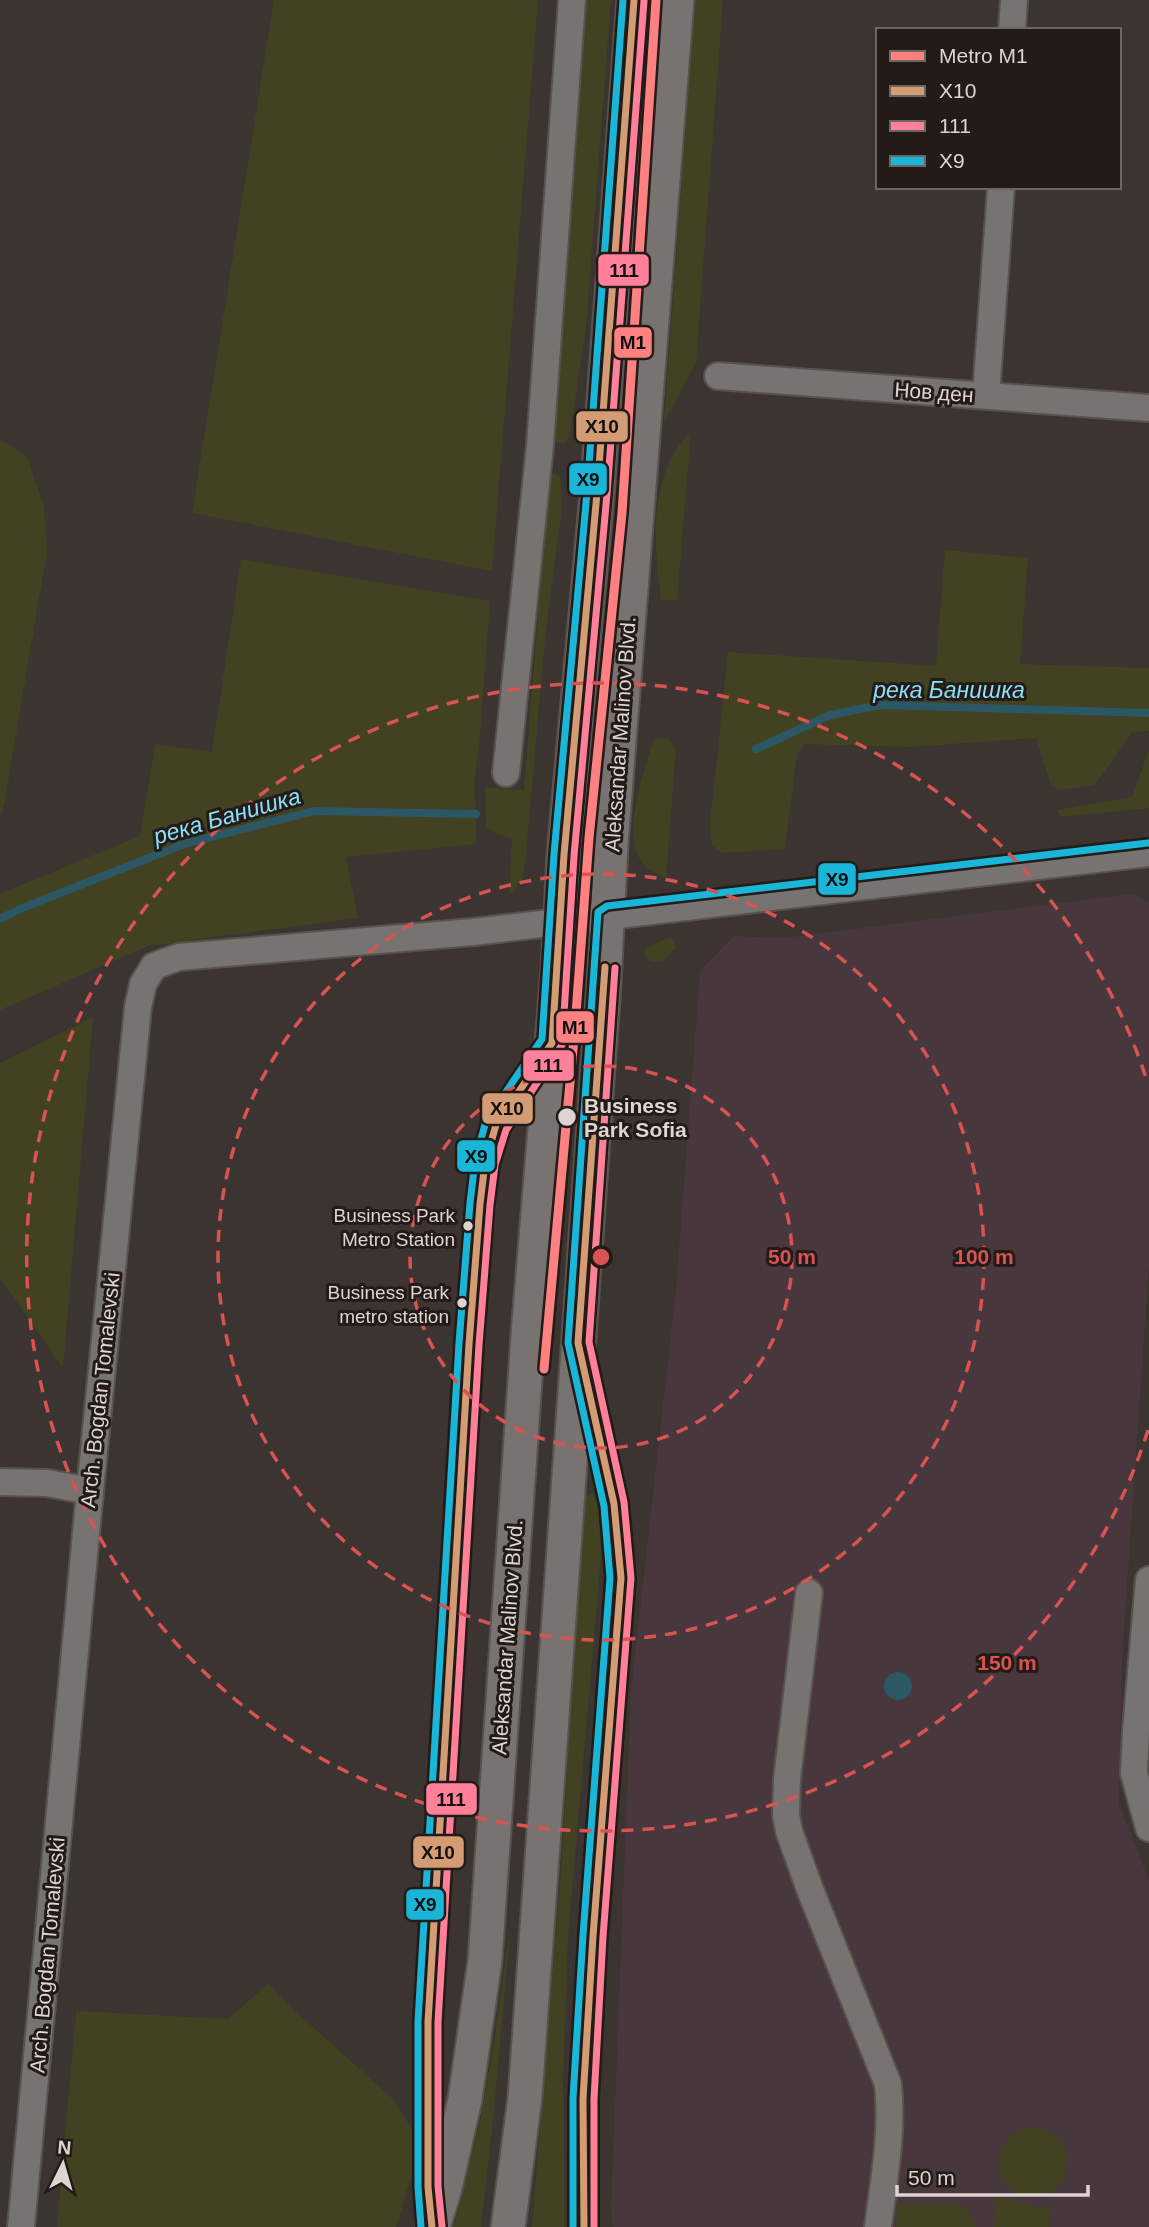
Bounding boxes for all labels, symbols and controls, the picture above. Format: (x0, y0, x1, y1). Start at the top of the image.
legend (876, 28, 1121, 189)
text: Metro M1 (939, 44, 1028, 67)
text: Х10 (939, 79, 976, 102)
text: 111 (939, 114, 971, 137)
text: Х9 (939, 149, 965, 172)
line badge: 111 (597, 253, 650, 287)
text: 111 (609, 260, 639, 281)
line badge: M1 (613, 326, 653, 359)
text: M1 (620, 332, 647, 353)
street label: Нов ден (894, 378, 974, 406)
line badge: Х10 (575, 410, 629, 443)
text: Х10 (585, 416, 619, 437)
line badge: Х9 (568, 462, 608, 496)
text: Х9 (576, 469, 600, 490)
street label: Aleksandar Malinov Blvd. (600, 616, 640, 852)
water label: река Банишка (872, 677, 1025, 703)
water label: река Банишка (150, 783, 303, 850)
line badge: Х9 (817, 862, 857, 896)
text: Х9 (825, 869, 849, 890)
line badge: M1 (555, 1010, 595, 1044)
text: M1 (562, 1017, 589, 1038)
line badge: 111 (522, 1049, 575, 1082)
text: 111 (533, 1055, 563, 1076)
line badge: Х10 (481, 1092, 534, 1125)
place label: Business Park Sofia (584, 1094, 687, 1141)
text: Х10 (490, 1098, 524, 1119)
marker: Business Park Sofia (556, 1106, 578, 1128)
line badge: Х9 (456, 1139, 496, 1173)
text: Х9 (464, 1146, 488, 1167)
place label: Business Park Metro Station (334, 1205, 455, 1250)
marker: Business Park Metro Station (461, 1219, 475, 1233)
centre of rings (589, 1245, 613, 1269)
text: 50 m (768, 1245, 816, 1268)
text: 100 m (954, 1245, 1014, 1268)
street label: Arch. Bogdan Tomalevski (76, 1271, 124, 1509)
place label: Business Park metro station (328, 1282, 449, 1327)
marker: Business Park metro station (455, 1296, 469, 1310)
street label: Aleksandar Malinov Blvd. (487, 1519, 527, 1755)
text: 150 m (977, 1651, 1037, 1674)
line badge: 111 (425, 1782, 478, 1816)
text: 111 (436, 1789, 466, 1810)
line badge: Х10 (412, 1835, 465, 1869)
street label: Arch. Bogdan Tomalevski (25, 1836, 69, 2074)
text: Х10 (421, 1842, 455, 1863)
line badge: Х9 (405, 1888, 445, 1921)
text: Х9 (413, 1894, 437, 1915)
north arrow (28, 2129, 98, 2199)
text: N (57, 2137, 72, 2159)
scale bar (897, 2154, 1088, 2198)
text: 50 m (908, 2166, 955, 2189)

